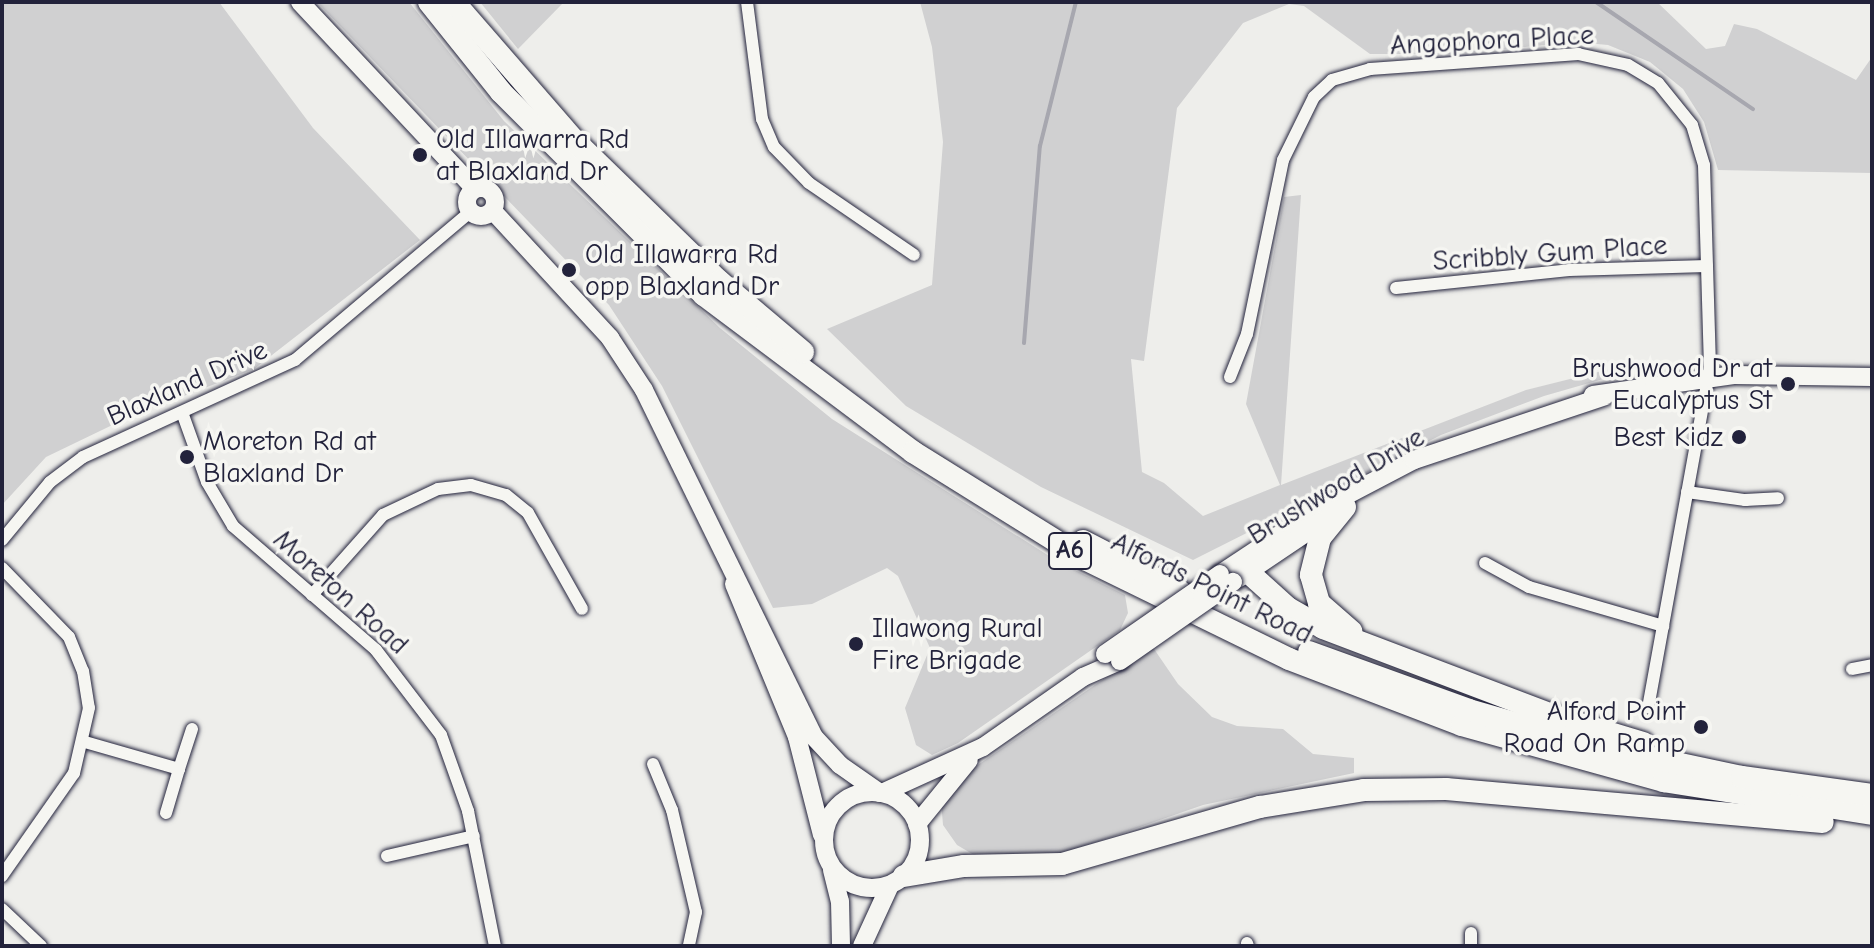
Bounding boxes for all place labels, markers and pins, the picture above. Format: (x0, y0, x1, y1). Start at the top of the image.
place label: Old Illawarra Rd at Blaxland Dr (436, 122, 629, 188)
marker: Old Illawarra Rd at Blaxland Dr (411, 146, 429, 164)
place label: Old Illawarra Rd opp Blaxland Dr (585, 237, 779, 303)
marker: Old Illawarra Rd opp Blaxland Dr (560, 261, 578, 279)
place label: Brushwood Dr at Eucalyptus St (1572, 351, 1772, 417)
marker: Brushwood Dr at Eucalyptus St (1779, 375, 1797, 393)
place label: Best Kidz (1614, 420, 1723, 454)
place label: Moreton Rd at Blaxland Dr (203, 424, 376, 490)
marker: Best Kidz (1730, 428, 1748, 446)
marker: Moreton Rd at Blaxland Dr (178, 448, 196, 466)
place label: Illawong Rural Fire Brigade (872, 611, 1043, 677)
marker: Illawong Rural Fire Brigade (847, 635, 865, 653)
place label: Alford Point Road On Ramp (1504, 694, 1685, 760)
marker: Alford Point Road On Ramp (1692, 718, 1710, 736)

